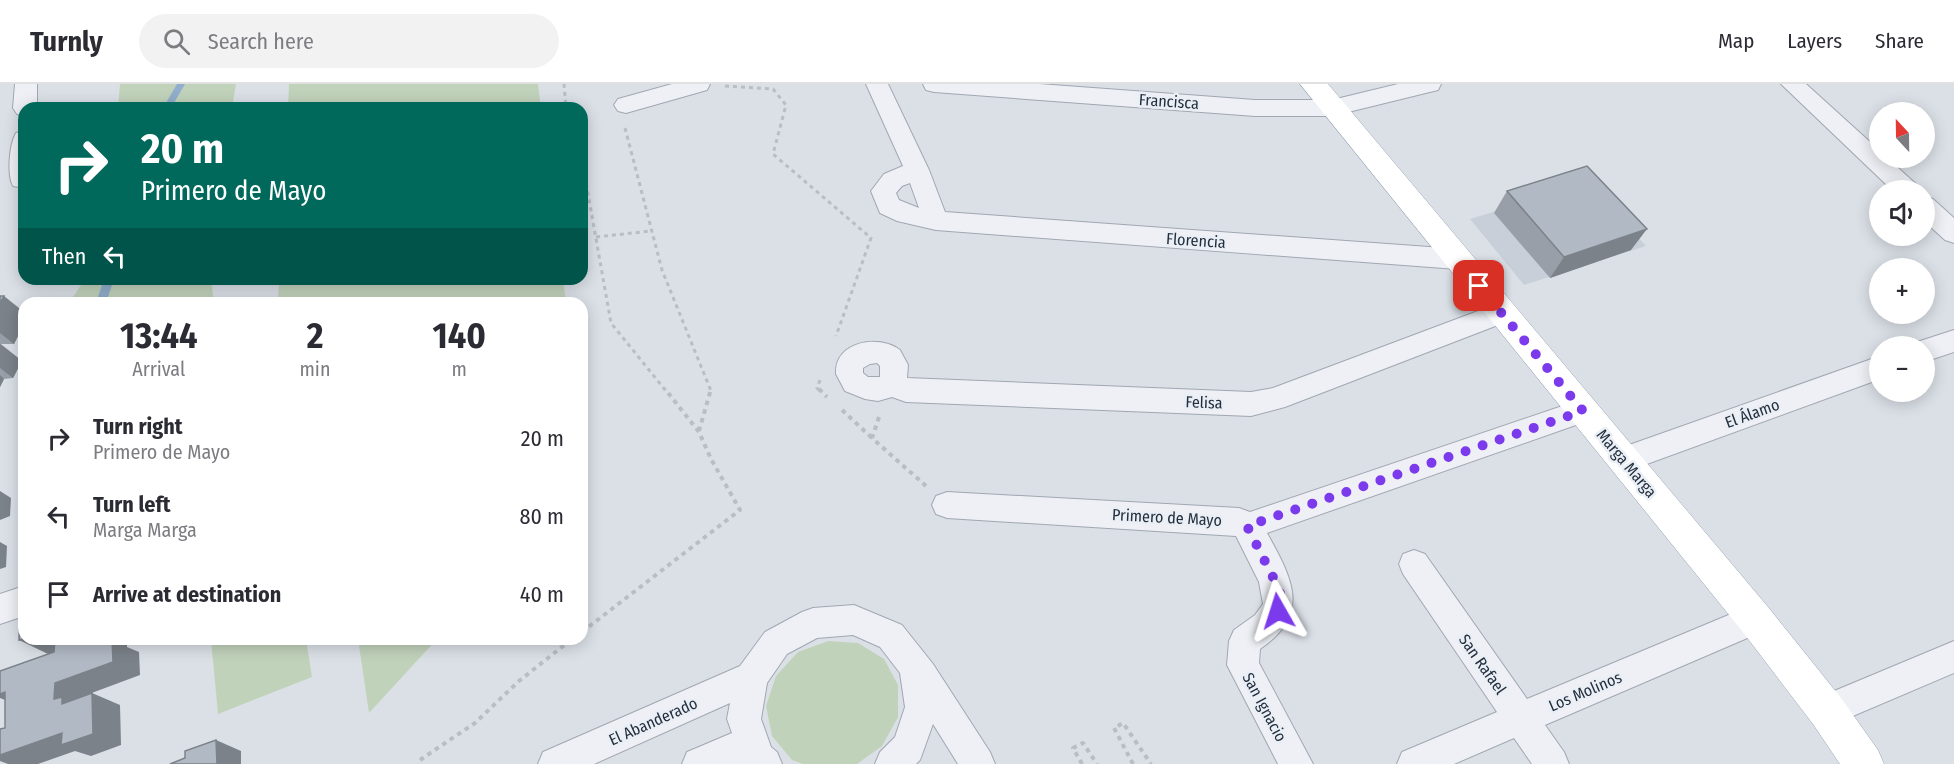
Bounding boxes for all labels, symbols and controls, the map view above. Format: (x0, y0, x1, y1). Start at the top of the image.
search box (139, 14, 559, 68)
text: Turnly (30, 25, 103, 58)
icon: search (160, 25, 193, 58)
text: Search here (208, 28, 314, 55)
text: Map (1718, 28, 1754, 54)
text: Layers (1787, 28, 1842, 54)
text: Share (1875, 28, 1924, 54)
street label: Francisca (1138, 90, 1200, 113)
north arrow (1869, 102, 1935, 168)
map controls (1869, 102, 1935, 402)
text: 20 m (141, 124, 224, 174)
icon: right (42, 126, 120, 204)
text: Primero de Mayo (141, 175, 326, 207)
button: sound (1869, 180, 1935, 246)
street label: Florencia (1166, 229, 1227, 252)
icon: left (98, 240, 131, 273)
text: Then (42, 243, 86, 270)
button: + (1869, 258, 1935, 324)
pin (1453, 260, 1504, 311)
icon: arrive (1462, 269, 1495, 302)
text: 13:44 (120, 314, 197, 358)
text: 2 (307, 314, 323, 358)
text: 140 (433, 314, 486, 358)
button: − (1869, 336, 1935, 402)
text: Arrival (132, 357, 185, 381)
text: min (299, 357, 330, 381)
text: m (452, 357, 467, 381)
street label: Felisa (1185, 392, 1223, 413)
street label: El Álamo (1722, 395, 1782, 432)
text: Turn right (93, 413, 182, 440)
icon: right (42, 422, 75, 455)
text: 20 m (521, 425, 564, 452)
street label: Marga Marga (1593, 425, 1661, 501)
text: Primero de Mayo (93, 440, 230, 464)
text: Turn left (93, 491, 171, 518)
icon: left (42, 500, 75, 533)
text: 80 m (519, 503, 564, 530)
street label: Primero de Mayo (1112, 505, 1222, 530)
text: Marga Marga (93, 518, 197, 542)
icon: arrive (42, 578, 75, 611)
position arrow (1246, 579, 1310, 643)
text: Arrive at destination (93, 581, 281, 608)
text: 40 m (520, 581, 564, 608)
street label: San Rafael (1455, 631, 1510, 698)
street label: Los Molinos (1546, 668, 1625, 715)
street label: San Ignacio (1239, 670, 1291, 745)
street label: El Abanderado (606, 693, 700, 749)

